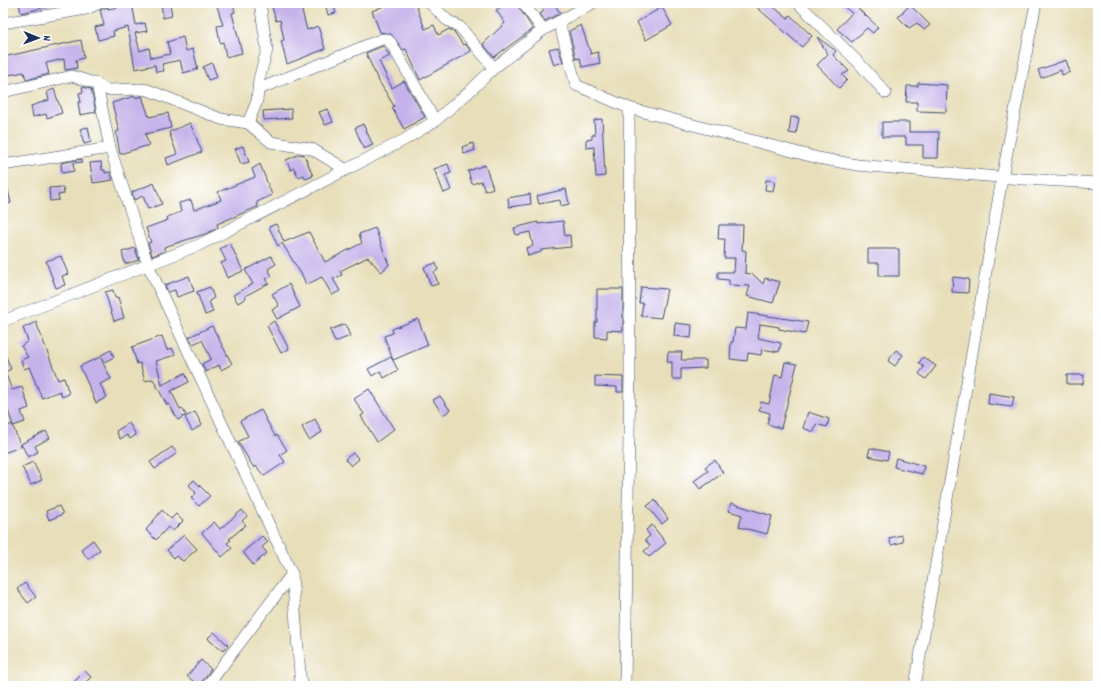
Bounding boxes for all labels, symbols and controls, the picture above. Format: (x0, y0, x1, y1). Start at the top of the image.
north arrow (18, 18, 58, 58)
text: N (38, 35, 54, 42)

